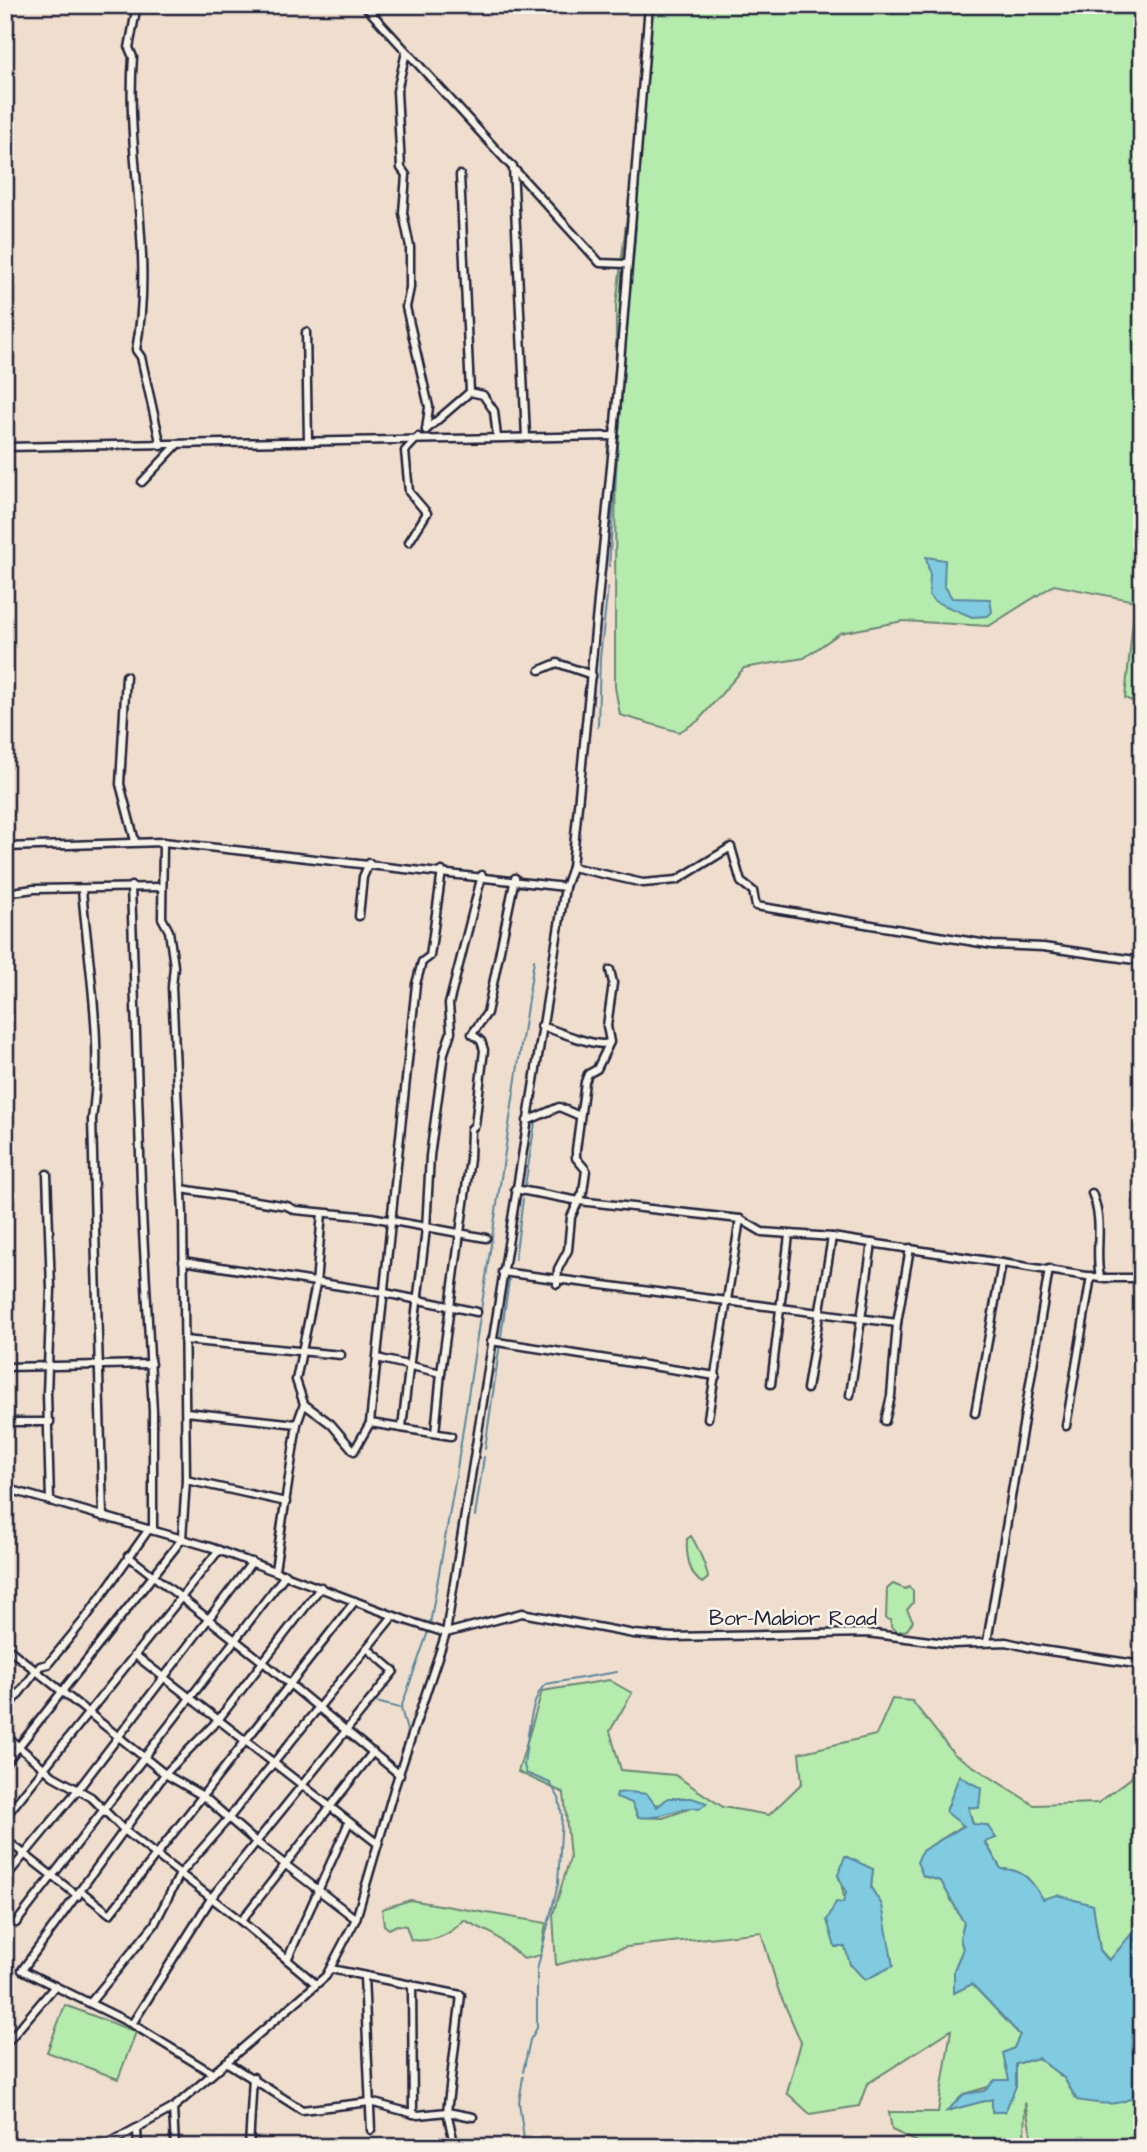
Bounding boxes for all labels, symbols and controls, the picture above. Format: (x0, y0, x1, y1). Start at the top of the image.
street label: Bor-Mabior Road (709, 1604, 877, 1633)

